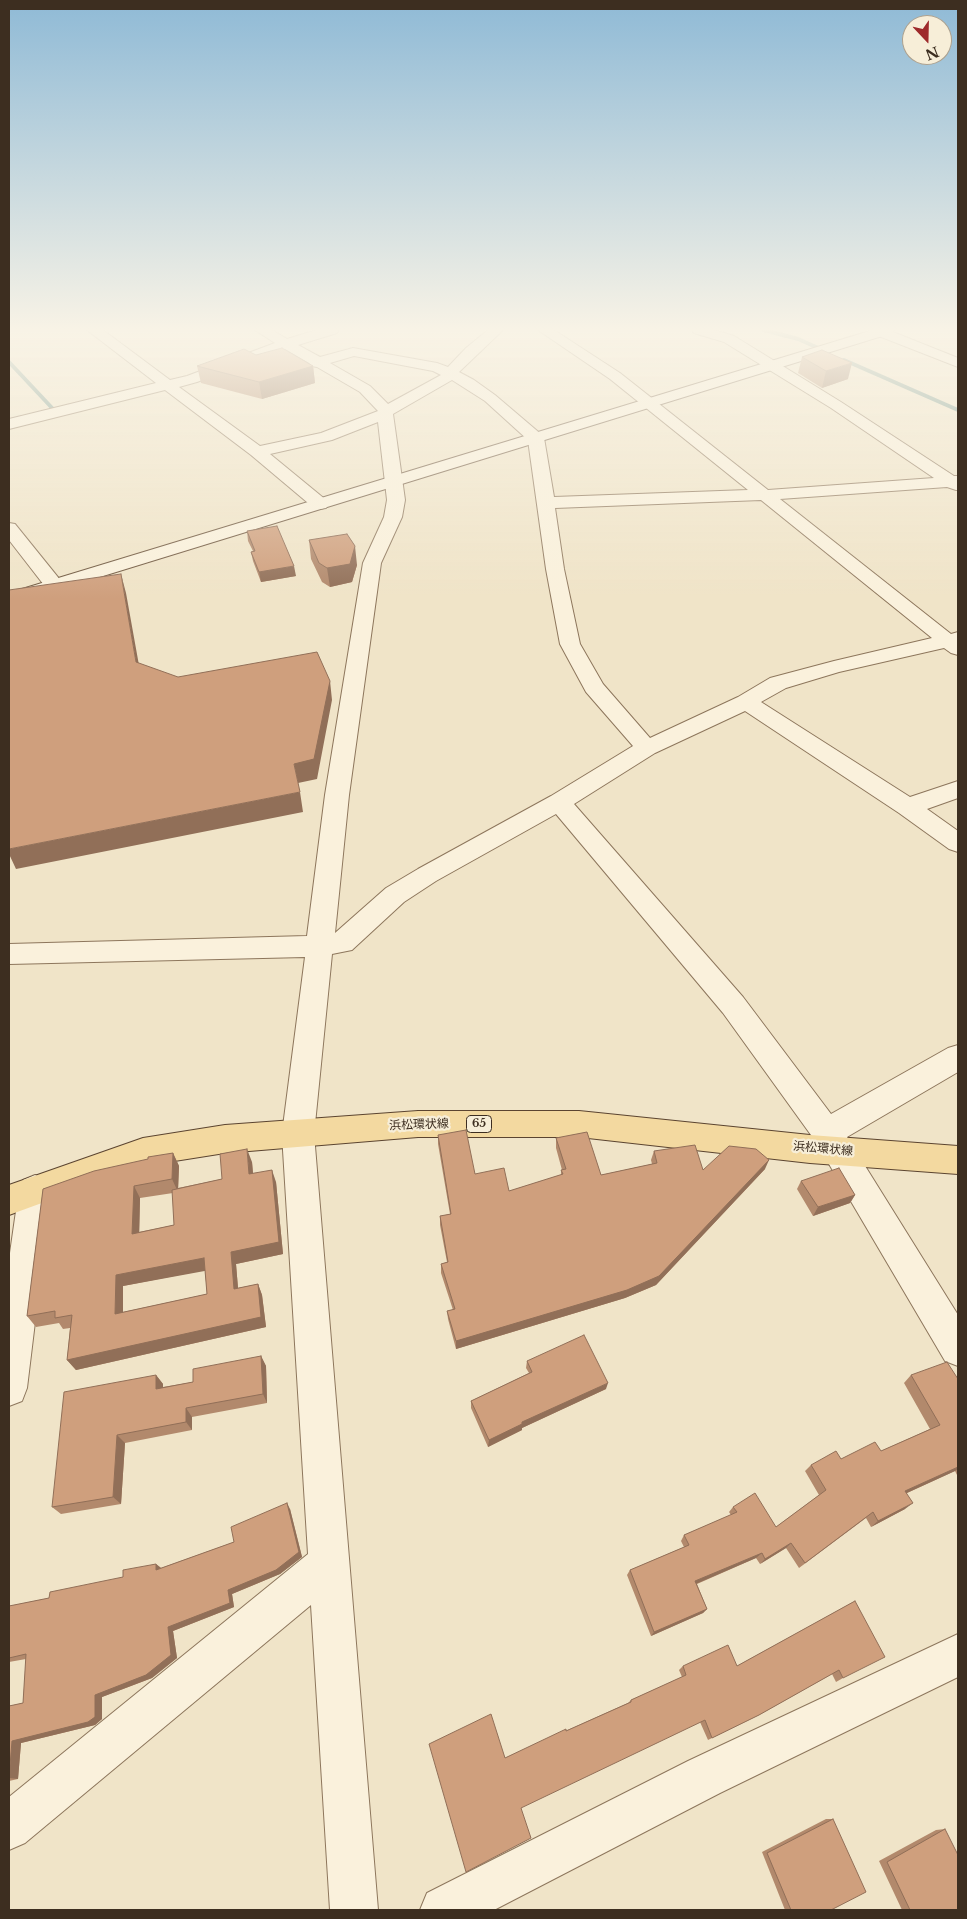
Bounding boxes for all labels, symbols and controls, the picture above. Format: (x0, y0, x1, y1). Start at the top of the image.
north arrow (902, 15, 952, 65)
text: N (923, 42, 941, 64)
road number: 65 (466, 1116, 492, 1132)
street label: 浜松環状線 (389, 1117, 449, 1133)
street label: 浜松環状線 (792, 1139, 854, 1159)

